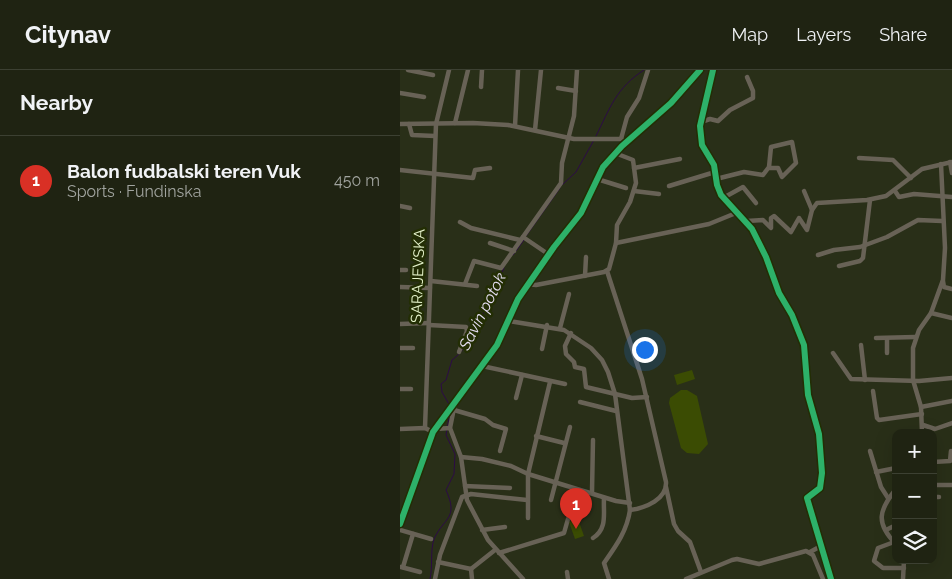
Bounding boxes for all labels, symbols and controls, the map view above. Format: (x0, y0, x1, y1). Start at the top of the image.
text: Citynav (25, 20, 111, 49)
text: Map (732, 24, 768, 45)
text: Layers (796, 24, 851, 45)
text: Share (879, 24, 927, 45)
text: Nearby (20, 90, 93, 115)
text: Balon fudbalski teren Vuk (67, 160, 301, 182)
text: 1 (32, 171, 40, 190)
text: 450 m (334, 171, 380, 190)
text: Sports · Fundinska (67, 182, 201, 201)
street label: SARAJEVSKA (407, 229, 429, 323)
water label: Savin potok (454, 269, 510, 354)
your location (632, 337, 658, 363)
map controls (892, 429, 937, 564)
button: + (892, 429, 937, 474)
button: − (892, 474, 937, 519)
pin: 1 (560, 488, 592, 529)
button: layers (892, 519, 937, 564)

